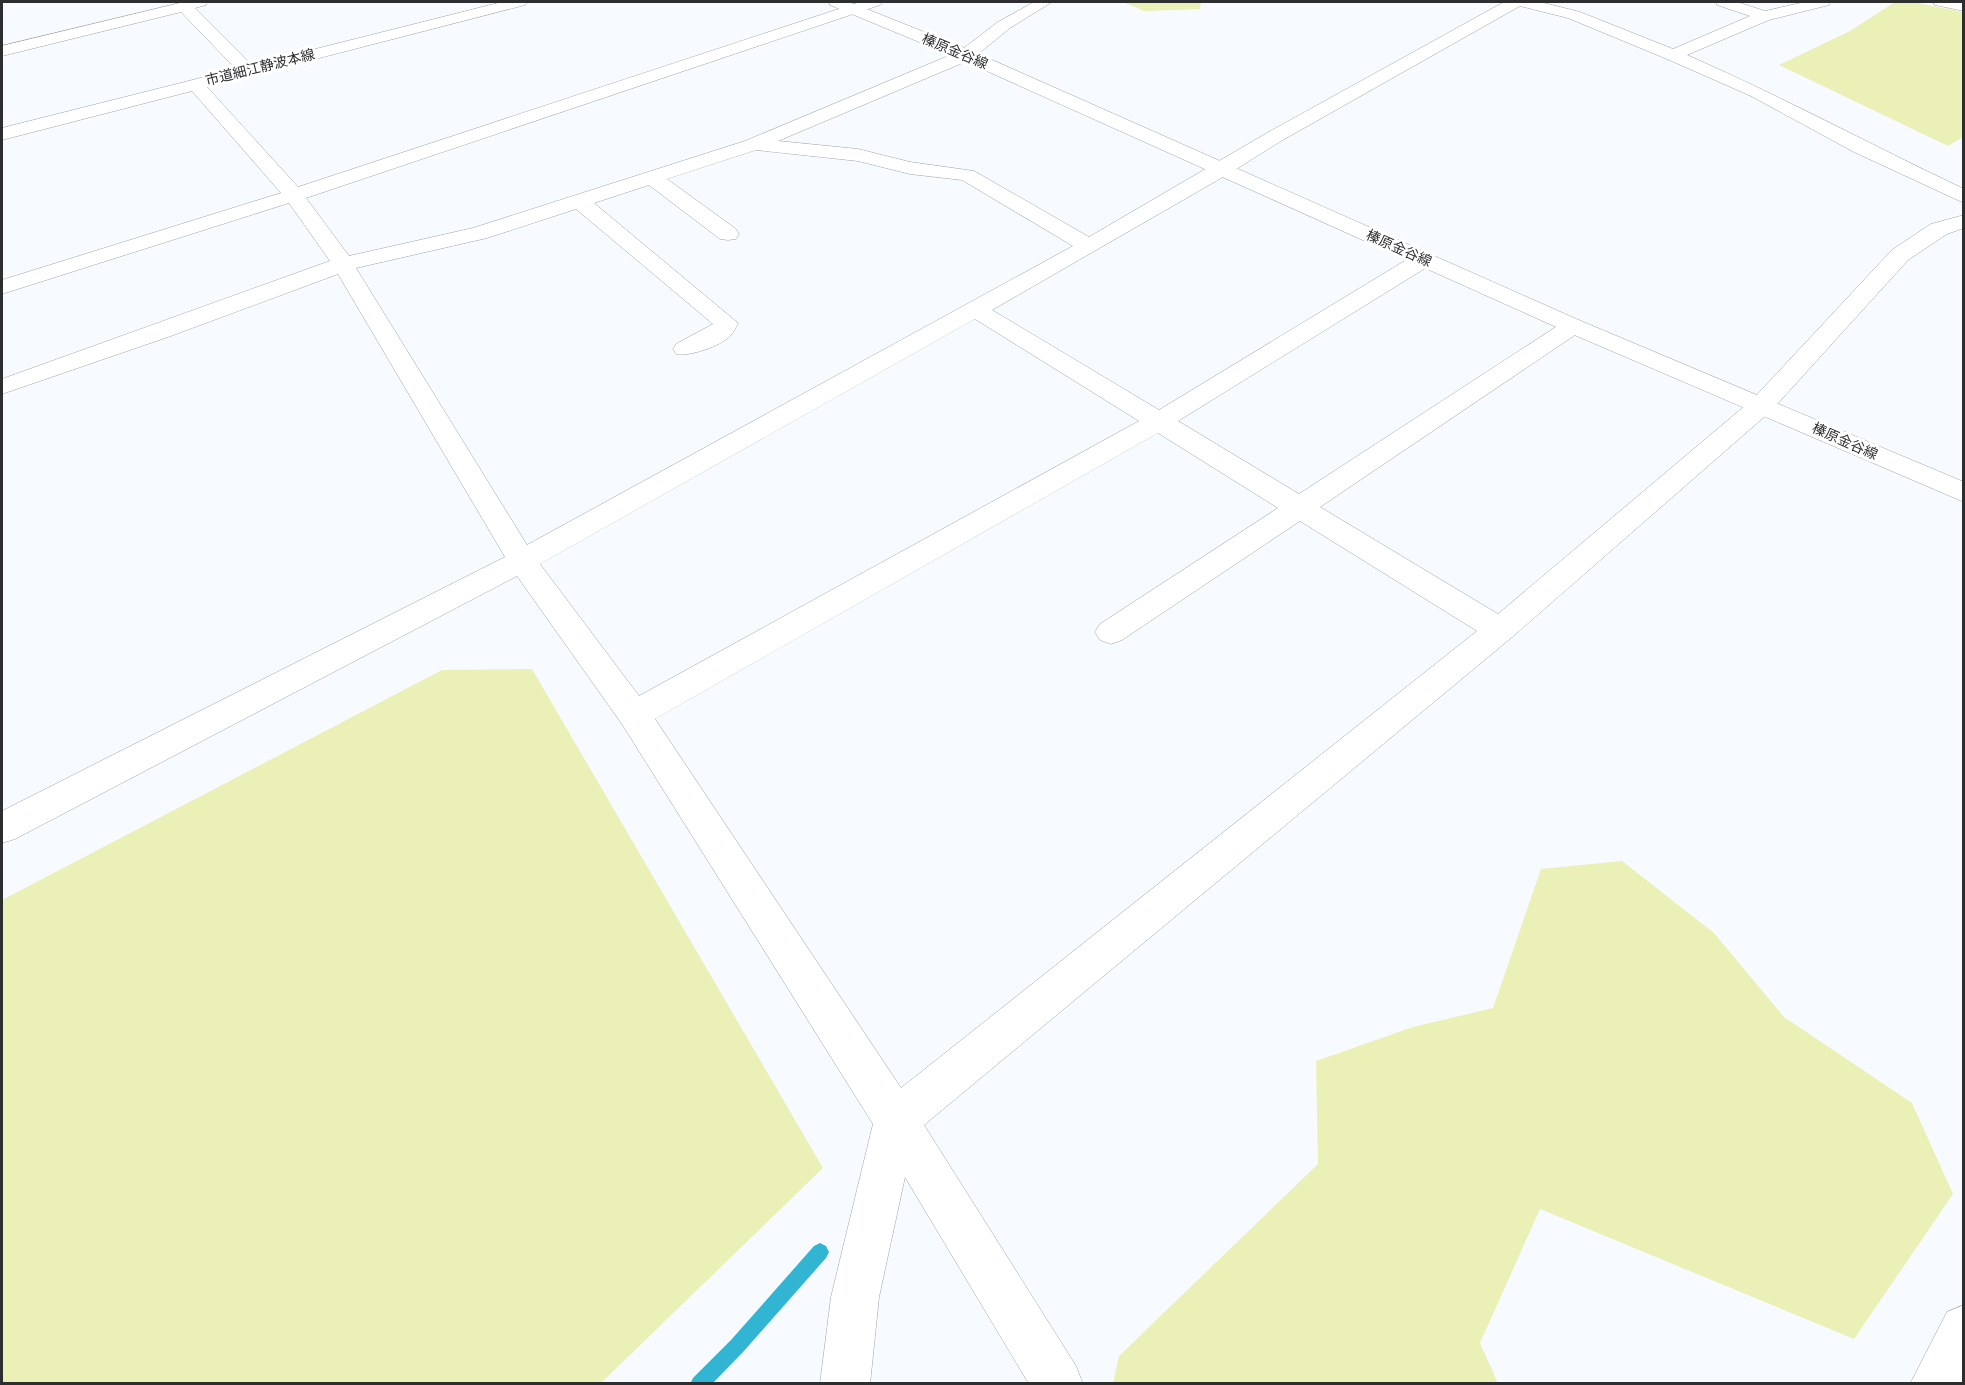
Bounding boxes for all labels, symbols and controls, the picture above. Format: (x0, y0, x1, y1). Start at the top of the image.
street label: 榛原金谷線 (919, 30, 990, 73)
street label: 市道細江静波本線 (204, 46, 317, 89)
street label: 榛原金谷線 (1363, 226, 1434, 270)
street label: 榛原金谷線 (1809, 419, 1880, 463)

